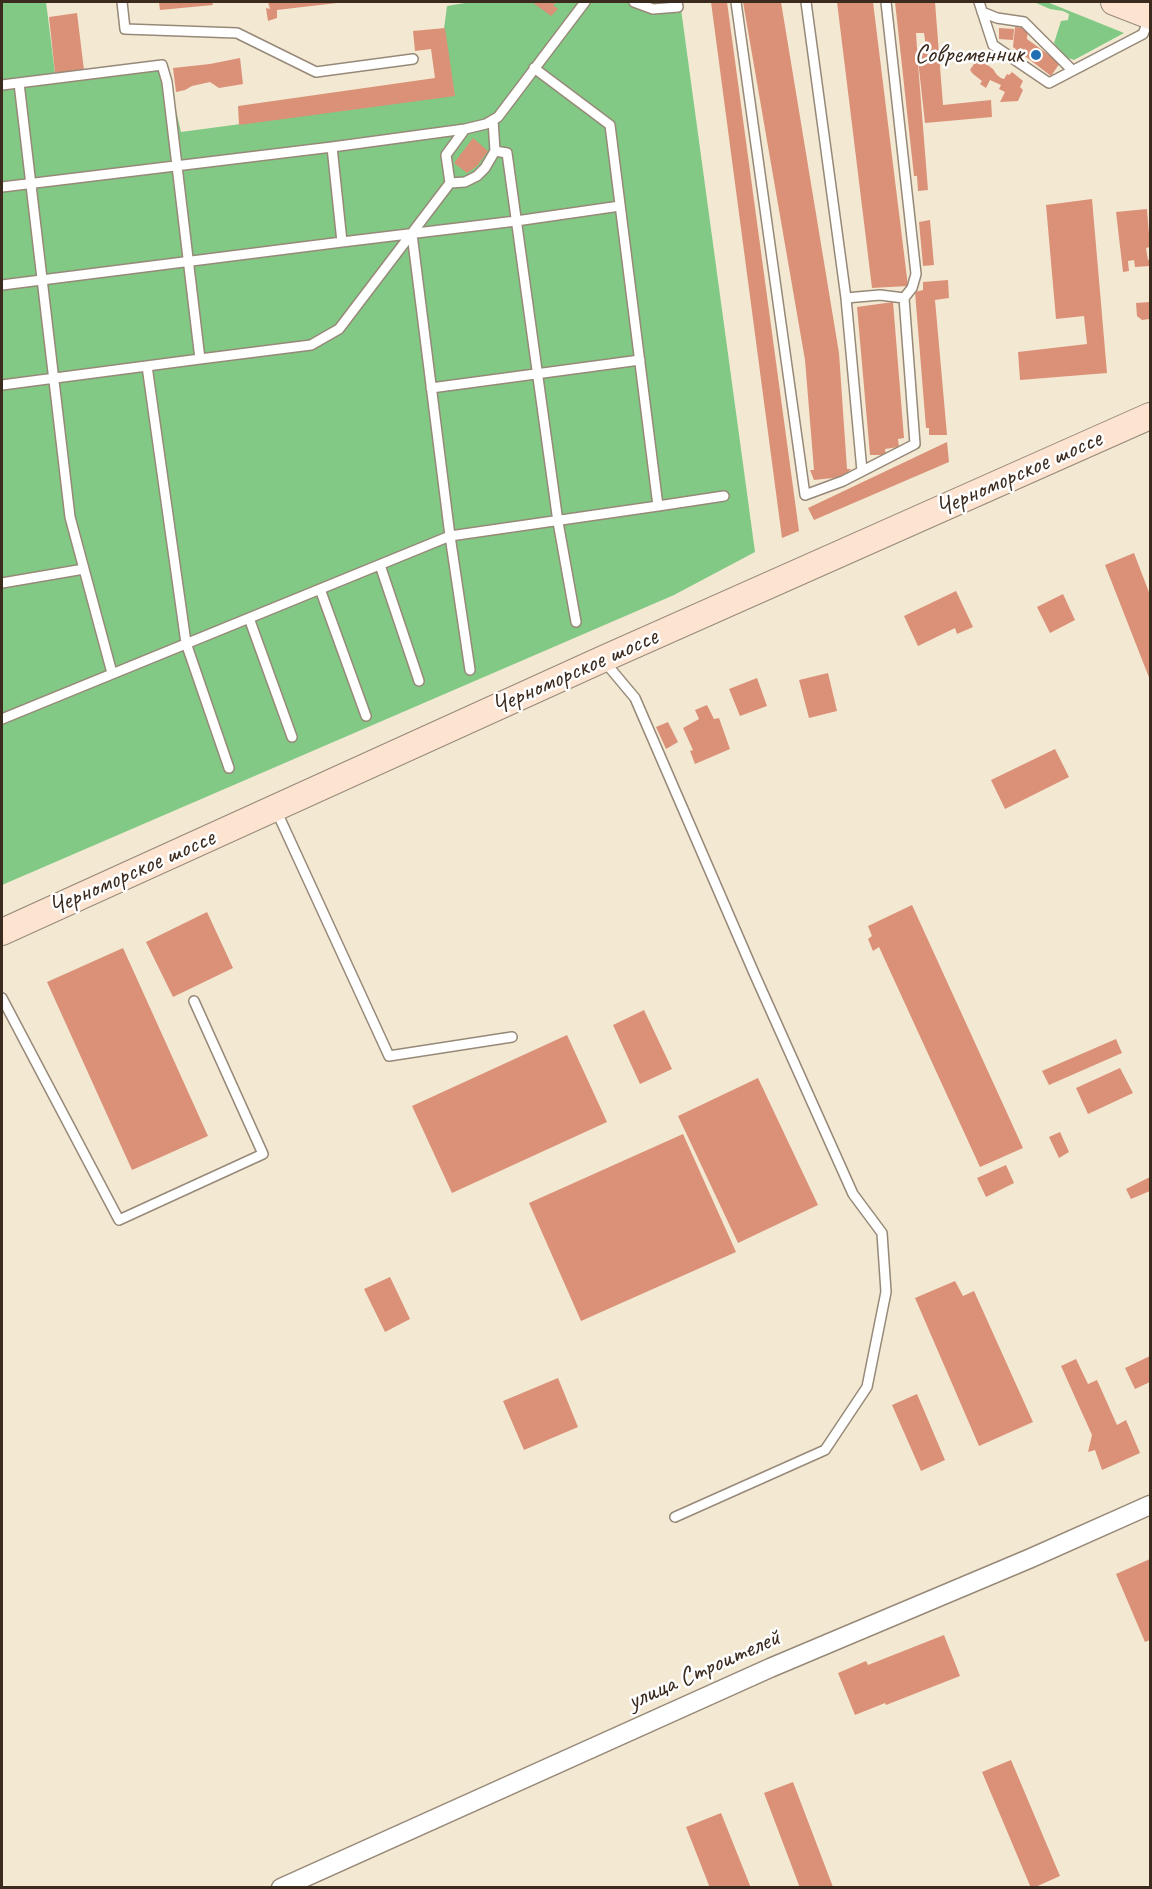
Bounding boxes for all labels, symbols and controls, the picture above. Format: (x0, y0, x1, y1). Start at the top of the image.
place label: Современник (914, 39, 1024, 71)
marker: Современник (1029, 48, 1043, 62)
street label: Черноморское шоссе (931, 423, 1107, 525)
street label: Черноморское шоссе (487, 621, 663, 723)
street label: Черноморское шоссе (44, 822, 220, 924)
street label: улица Строителей (623, 1622, 785, 1718)

